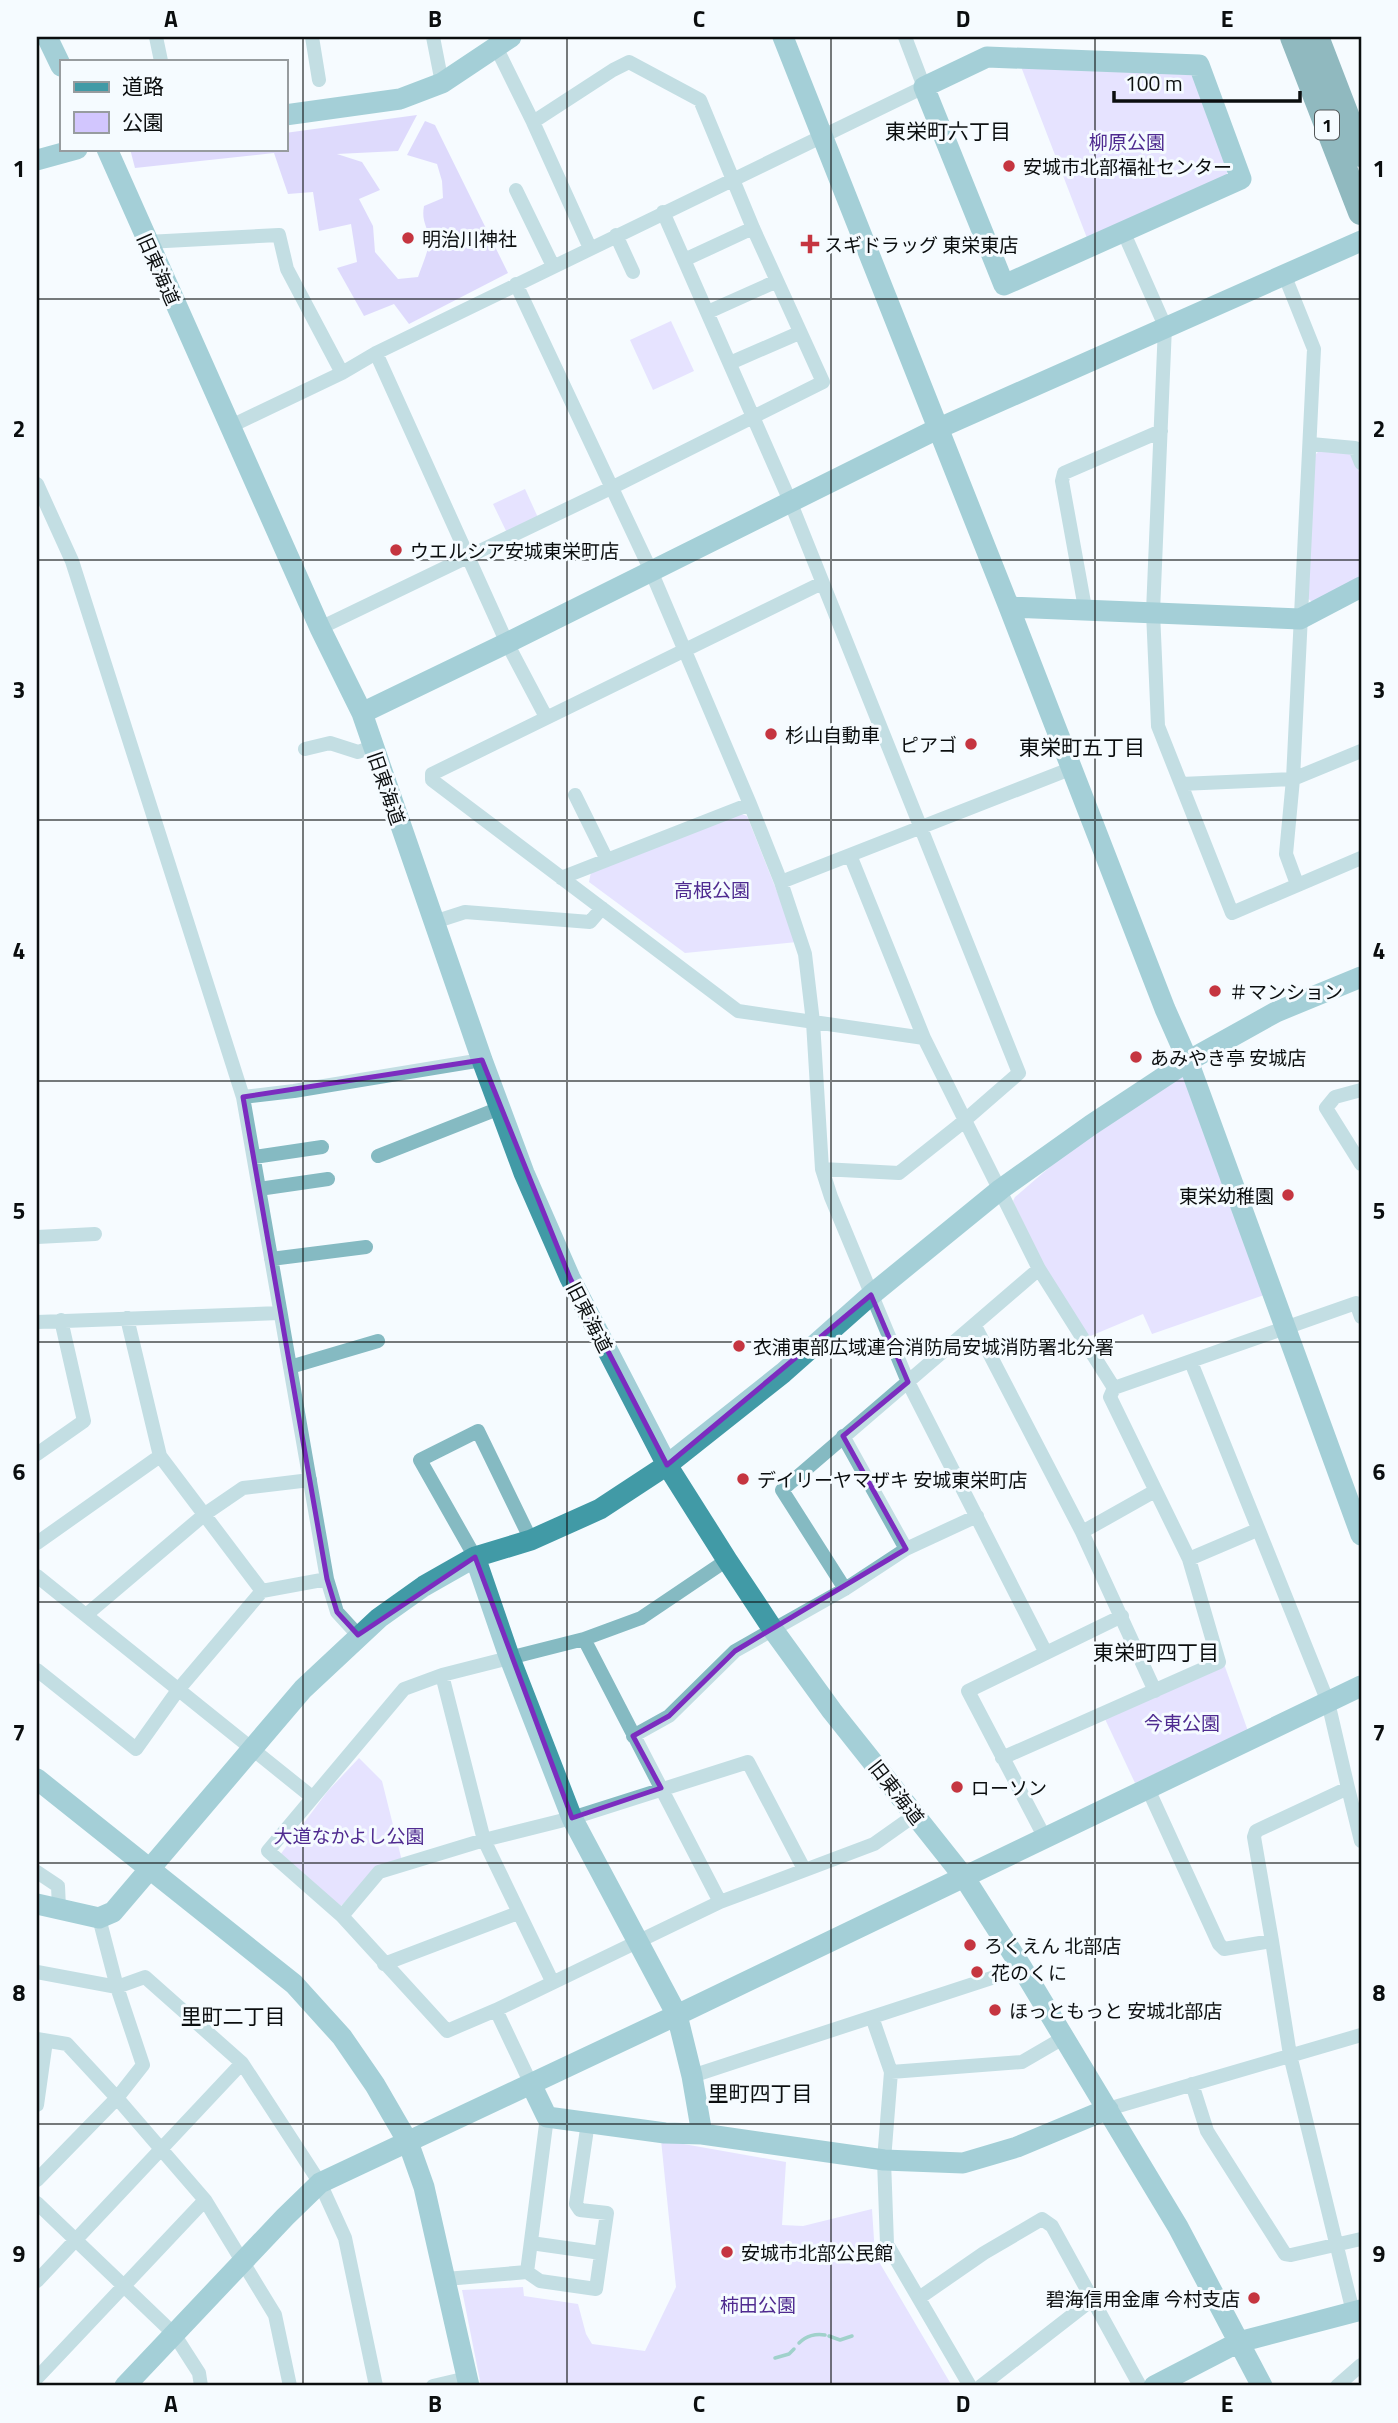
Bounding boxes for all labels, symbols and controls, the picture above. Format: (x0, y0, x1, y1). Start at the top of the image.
text: A (164, 1, 178, 36)
text: B (428, 1, 442, 36)
text: C (693, 1, 705, 36)
text: D (956, 1, 970, 36)
text: E (1221, 1, 1233, 36)
legend (60, 60, 287, 150)
scale bar (1114, 60, 1300, 104)
text: 100 m (1125, 67, 1182, 99)
text: 道路 (122, 70, 164, 102)
text: 公園 (122, 106, 164, 138)
road number: 1 (1315, 110, 1339, 140)
district label: 東栄町六丁目 (885, 115, 1011, 147)
park label: 柳原公園 (1089, 127, 1165, 156)
text: 1 (13, 151, 25, 186)
text: 1 (1373, 151, 1385, 186)
place label: 安城市北部福祉センター (1023, 152, 1232, 181)
marker: 安城市北部福祉センター (1001, 158, 1017, 174)
place label: 明治川神社 (422, 224, 517, 253)
street label: 旧東海道 (130, 228, 188, 310)
marker: 明治川神社 (400, 230, 416, 246)
place label: スギドラッグ 東栄東店 (824, 230, 1018, 259)
marker: スギドラッグ 東栄東店 (802, 236, 818, 252)
text: 2 (13, 411, 25, 446)
text: 2 (1373, 411, 1385, 446)
place label: ウエルシア安城東栄町店 (410, 536, 619, 565)
marker: ウエルシア安城東栄町店 (388, 542, 404, 558)
text: 3 (13, 672, 25, 707)
text: 3 (1373, 672, 1385, 707)
place label: 杉山自動車 (785, 720, 880, 749)
marker: 杉山自動車 (763, 726, 779, 742)
place label: ピアゴ (900, 730, 957, 759)
district label: 東栄町五丁目 (1019, 731, 1145, 763)
marker: ピアゴ (963, 736, 979, 752)
street label: 旧東海道 (361, 747, 413, 829)
park label: 高根公園 (674, 875, 750, 904)
text: 4 (13, 933, 25, 968)
text: 4 (1373, 933, 1385, 968)
place label: ＃マンション (1229, 977, 1343, 1006)
marker: ＃マンション (1207, 983, 1223, 999)
place label: あみやき亭 安城店 (1150, 1043, 1306, 1072)
marker: あみやき亭 安城店 (1128, 1049, 1144, 1065)
place label: 東栄幼稚園 (1179, 1181, 1274, 1210)
marker: 東栄幼稚園 (1280, 1187, 1296, 1203)
text: 5 (13, 1193, 25, 1228)
text: 5 (1373, 1193, 1385, 1228)
street label: 旧東海道 (560, 1277, 620, 1357)
place label: 衣浦東部広域連合消防局安城消防署北分署 (753, 1332, 1114, 1361)
marker: 衣浦東部広域連合消防局安城消防署北分署 (731, 1338, 747, 1354)
text: 6 (13, 1454, 26, 1489)
text: 6 (1373, 1454, 1386, 1489)
place label: デイリーヤマザキ 安城東栄町店 (757, 1465, 1027, 1494)
marker: デイリーヤマザキ 安城東栄町店 (735, 1471, 751, 1487)
district label: 東栄町四丁目 (1093, 1636, 1219, 1668)
park label: 今東公園 (1144, 1708, 1220, 1737)
text: 7 (13, 1715, 25, 1750)
text: 7 (1373, 1715, 1385, 1750)
street label: 旧東海道 (862, 1753, 932, 1831)
place label: ローソン (971, 1773, 1047, 1802)
marker: ローソン (949, 1779, 965, 1795)
park label: 大道なかよし公園 (273, 1821, 425, 1850)
place label: ろくえん 北部店 (984, 1931, 1121, 1960)
marker: ろくえん 北部店 (962, 1937, 978, 1953)
place label: 花のくに (991, 1958, 1067, 1987)
marker: 花のくに (969, 1964, 985, 1980)
text: 8 (13, 1975, 26, 2010)
text: 8 (1373, 1975, 1386, 2010)
place label: ほっともっと 安城北部店 (1009, 1996, 1222, 2025)
district label: 里町二丁目 (181, 2000, 286, 2032)
marker: ほっともっと 安城北部店 (987, 2002, 1003, 2018)
district label: 里町四丁目 (708, 2077, 813, 2109)
text: 9 (13, 2236, 26, 2271)
text: 9 (1373, 2236, 1386, 2271)
place label: 安城市北部公民館 (741, 2238, 893, 2267)
marker: 安城市北部公民館 (719, 2244, 735, 2260)
place label: 碧海信用金庫 今村支店 (1046, 2284, 1240, 2313)
park label: 柿田公園 (720, 2290, 796, 2319)
marker: 碧海信用金庫 今村支店 (1246, 2290, 1262, 2306)
text: A (164, 2386, 178, 2421)
text: B (428, 2386, 442, 2421)
text: C (693, 2386, 705, 2421)
text: D (956, 2386, 970, 2421)
text: E (1221, 2386, 1233, 2421)

